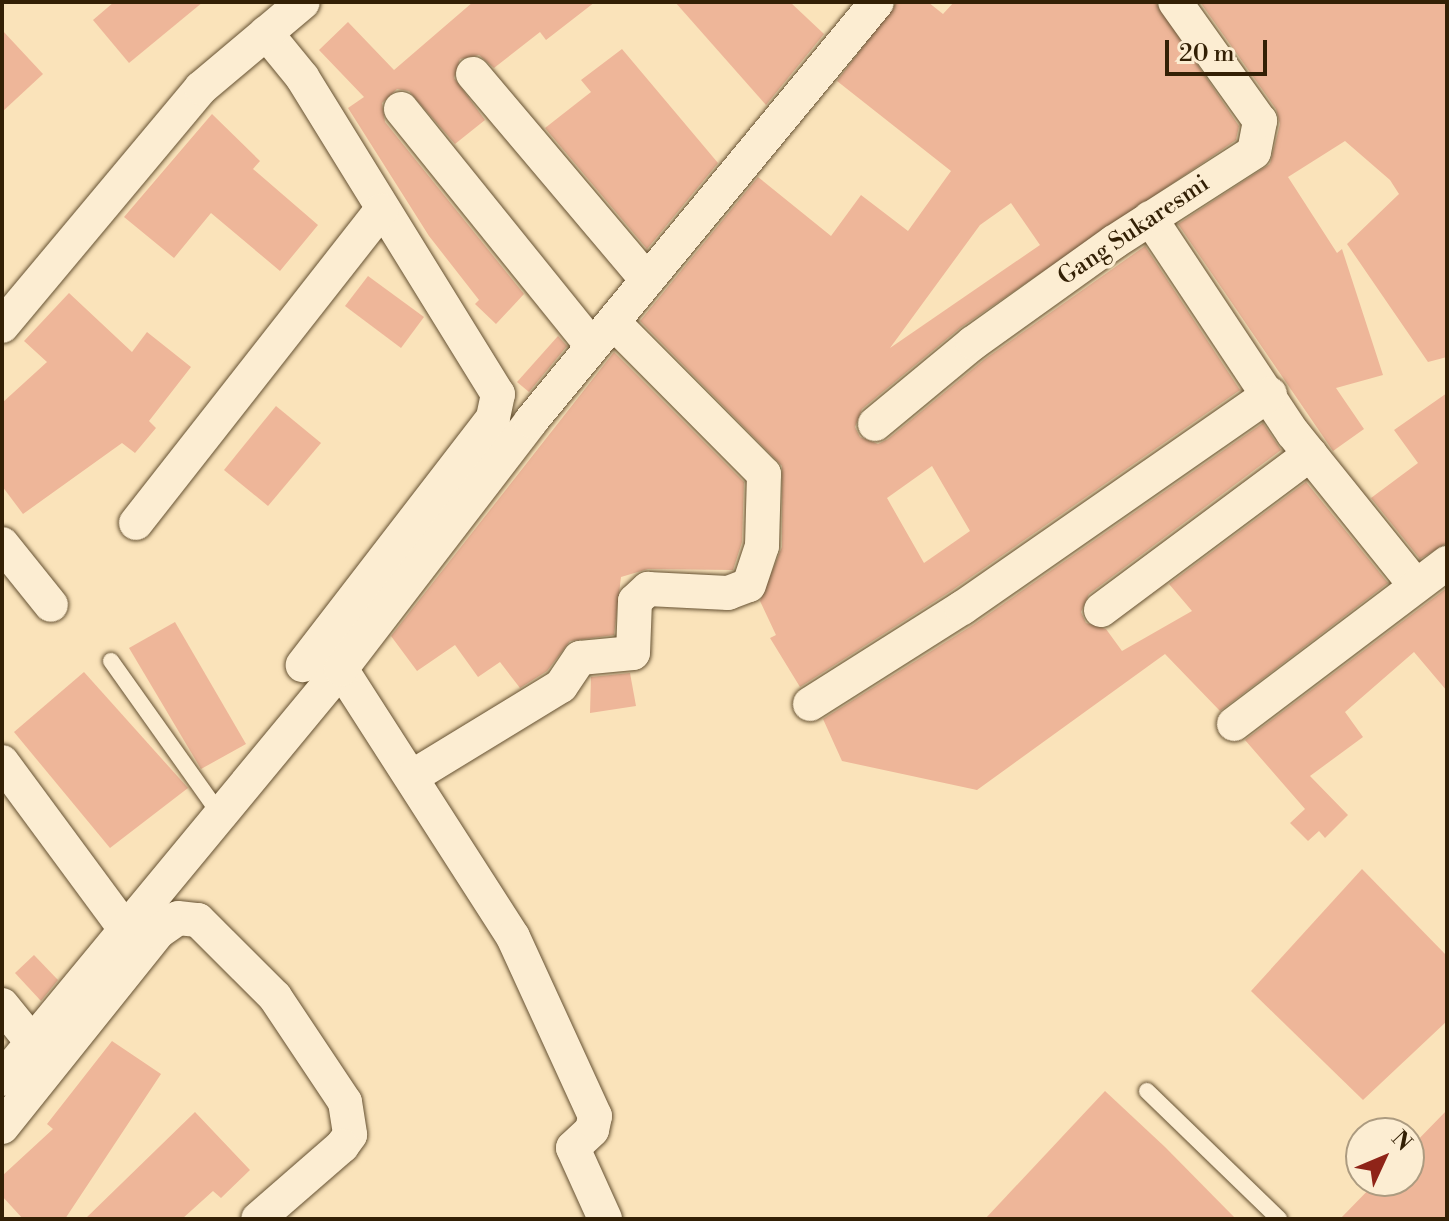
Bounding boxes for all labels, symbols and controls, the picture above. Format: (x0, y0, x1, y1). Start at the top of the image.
scale bar (1169, 24, 1271, 74)
text: 20 m (1179, 39, 1235, 69)
street label: Gang Sukaresmi (1053, 170, 1215, 292)
north arrow (1345, 1117, 1425, 1197)
text: N (1385, 1126, 1417, 1157)

